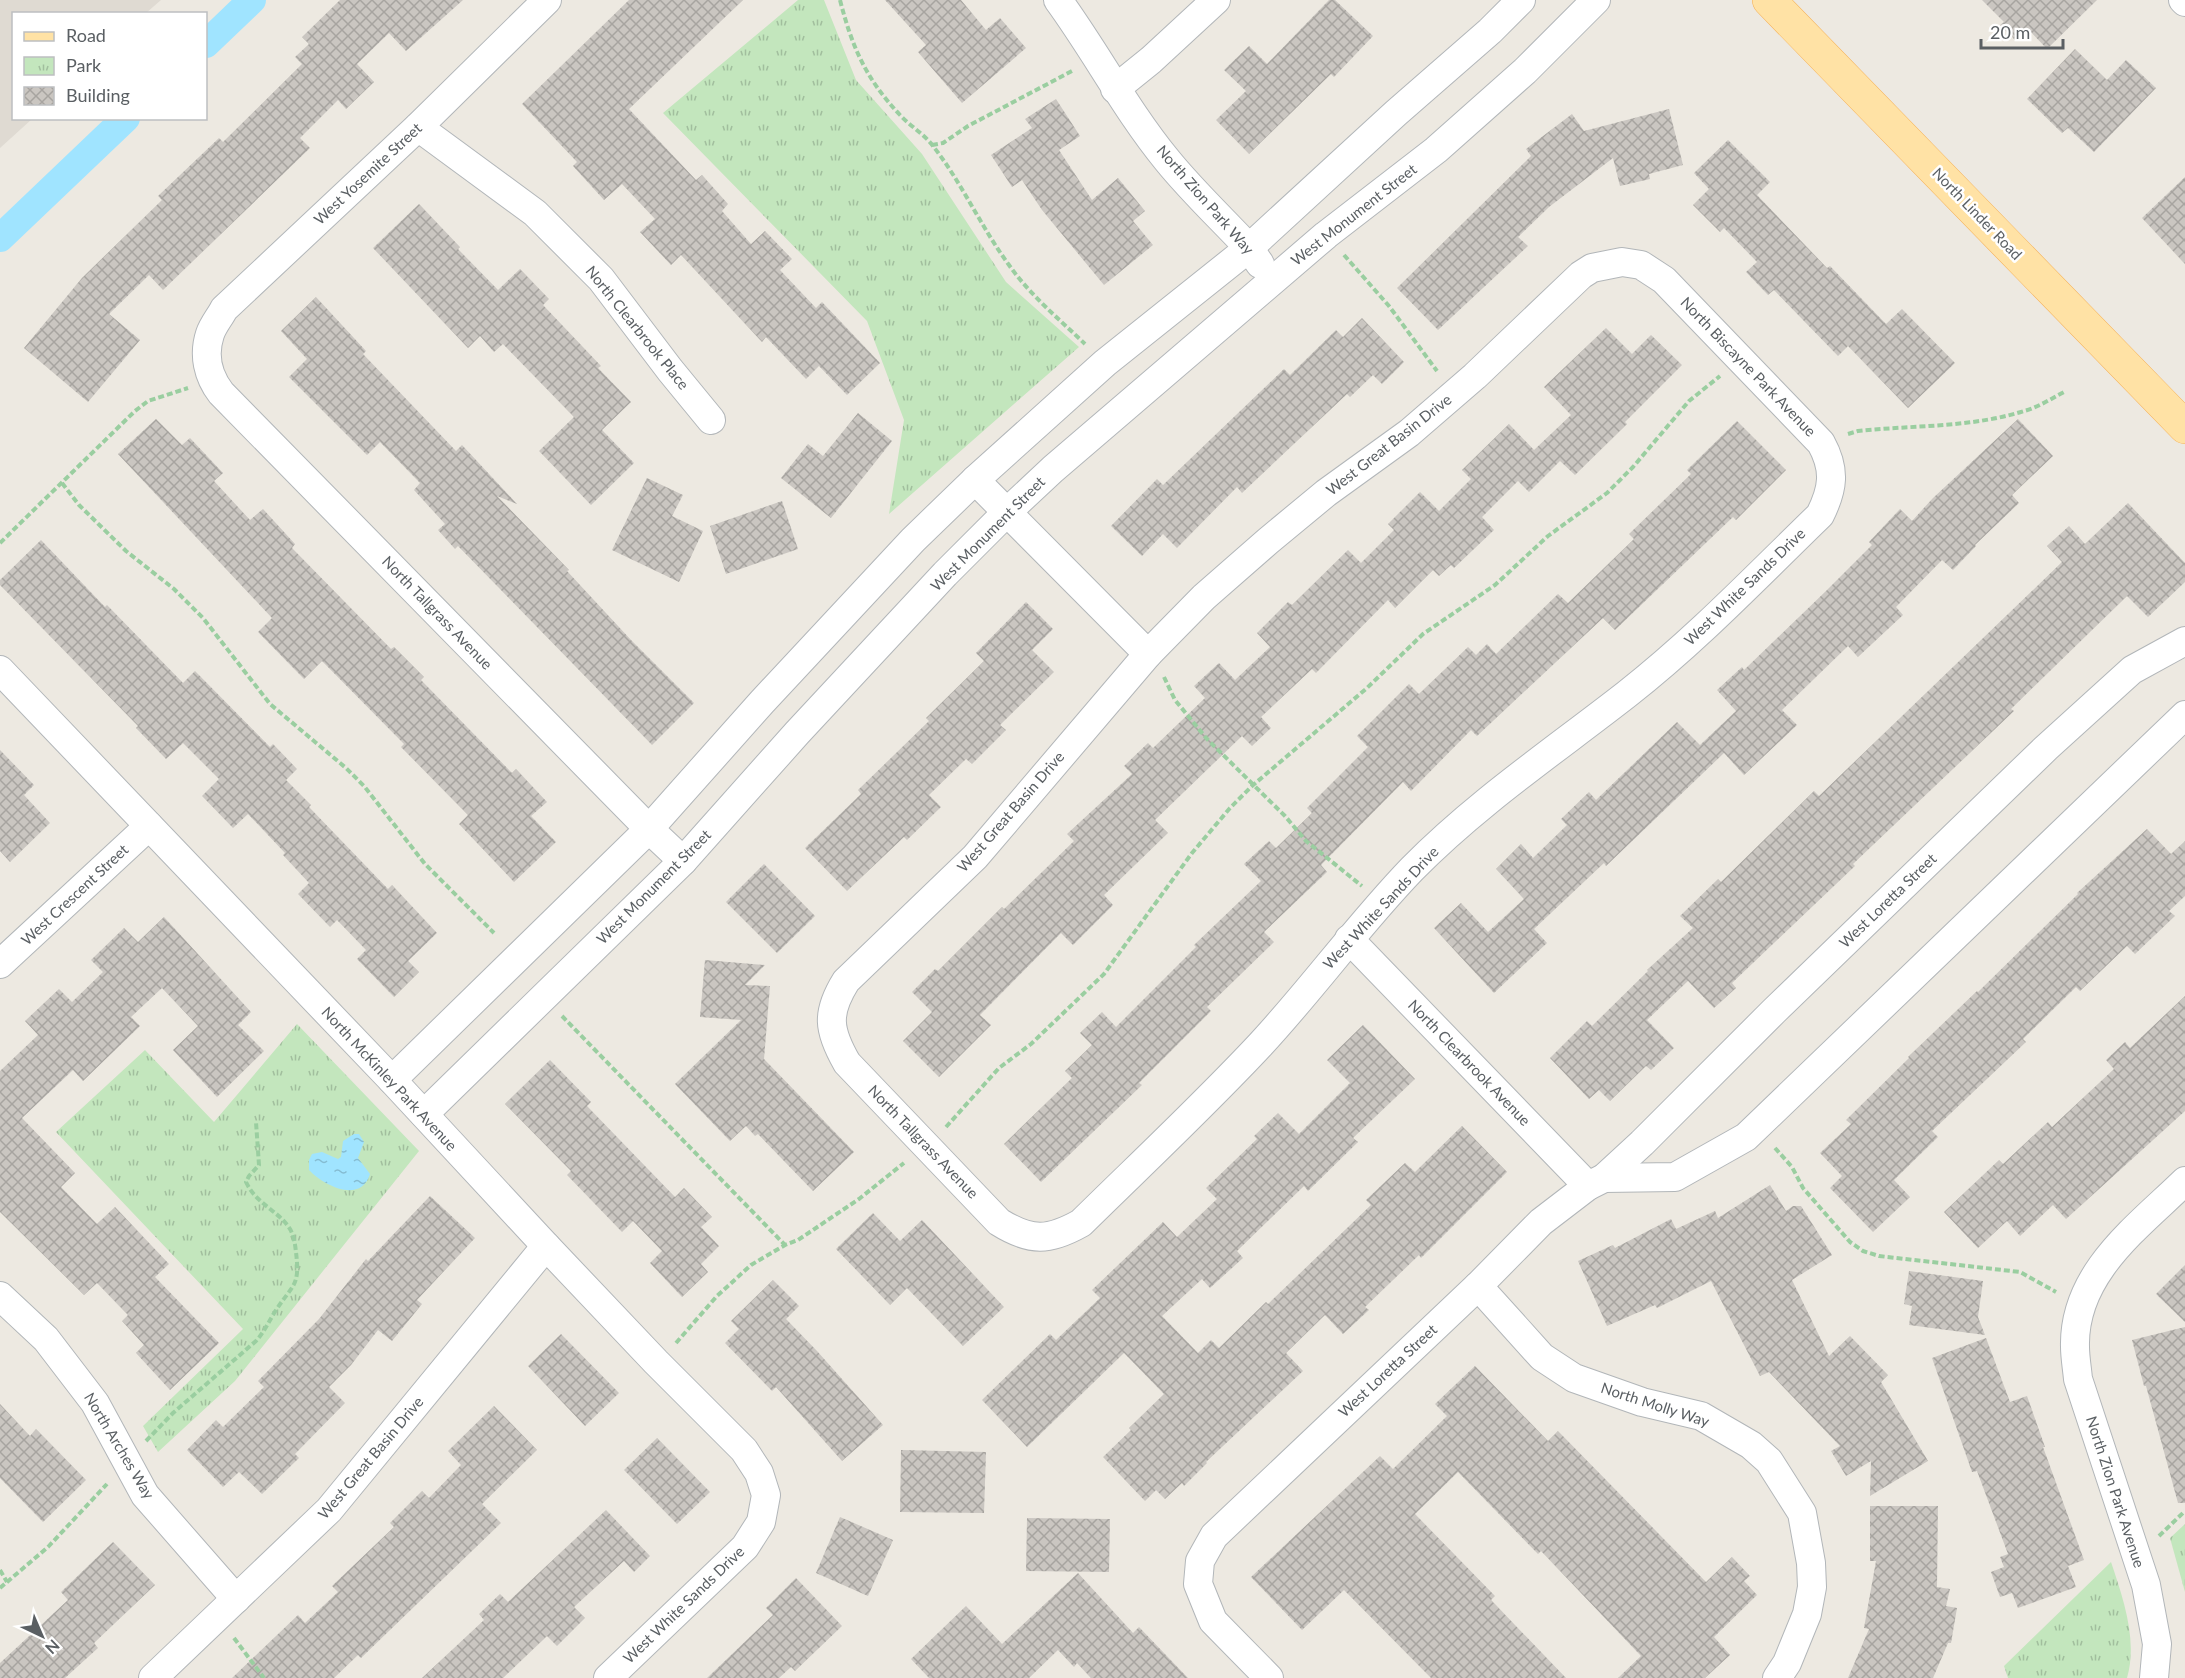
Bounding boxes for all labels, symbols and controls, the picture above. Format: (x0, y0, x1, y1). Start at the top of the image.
legend (12, 12, 207, 120)
scale bar (1981, 12, 2064, 50)
text: 20 m (1990, 21, 2030, 43)
text: Road (66, 24, 106, 46)
text: Park (66, 54, 102, 76)
text: Building (66, 84, 130, 106)
street label: West Yosemite Street (310, 118, 425, 228)
street label: North Zion Park Way (1153, 141, 1258, 258)
street label: West Monument Street (1287, 159, 1420, 269)
street label: North Linder Road (1929, 164, 2026, 263)
street label: North Clearbrook Place (582, 262, 693, 393)
street label: North Biscayne Park Avenue (1677, 293, 1820, 440)
street label: West Great Basin Drive (1322, 390, 1455, 499)
street label: West Monument Street (926, 472, 1049, 594)
street label: West White Sands Drive (1680, 524, 1809, 649)
street label: North Tallgrass Avenue (379, 552, 497, 673)
street label: West Great Basin Drive (953, 747, 1068, 875)
street label: West Monument Street (592, 825, 715, 947)
street label: West Crescent Street (17, 840, 132, 949)
street label: West White Sands Drive (1319, 842, 1442, 972)
street label: West Loretta Street (1835, 849, 1940, 951)
street label: North Clearbrook Avenue (1405, 996, 1535, 1129)
street label: North McKinley Park Avenue (318, 1003, 461, 1154)
street label: North Tallgrass Avenue (865, 1081, 983, 1202)
street label: West Loretta Street (1334, 1320, 1441, 1421)
street label: North Molly Way (1599, 1378, 1712, 1430)
street label: North Arches Way (81, 1389, 159, 1502)
street label: West Great Basin Drive (314, 1393, 427, 1522)
street label: North Zion Park Avenue (2083, 1414, 2149, 1570)
street label: West White Sands Drive (619, 1542, 748, 1667)
north arrow (12, 1606, 72, 1666)
text: N (42, 1636, 64, 1658)

